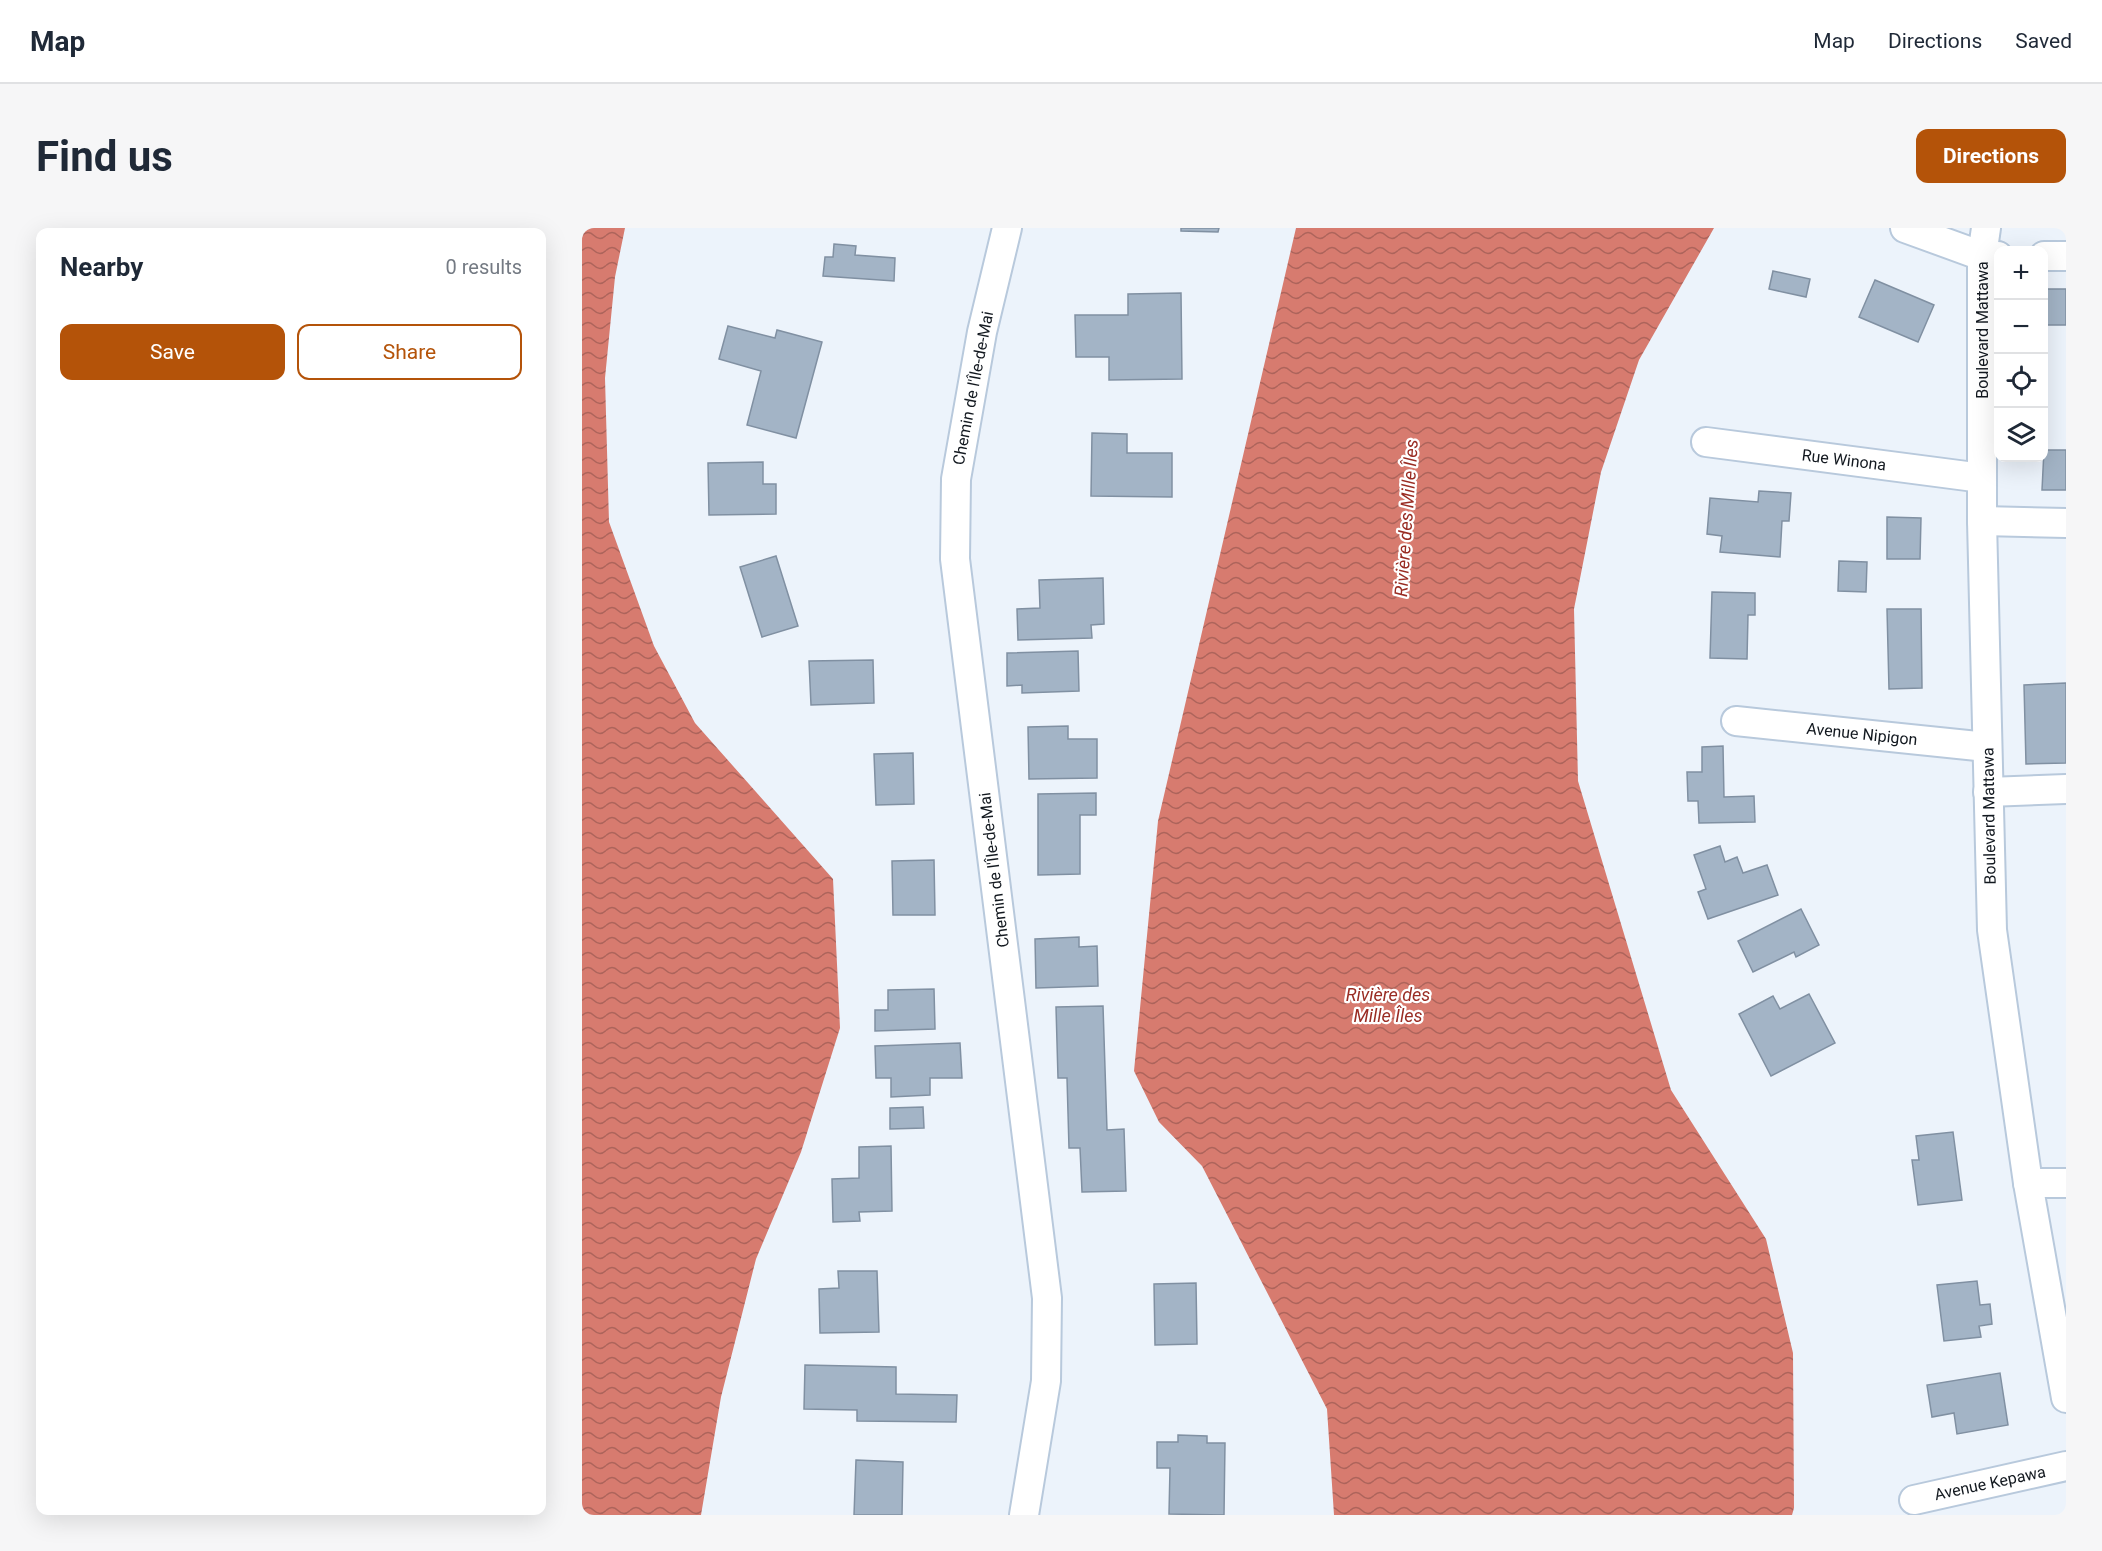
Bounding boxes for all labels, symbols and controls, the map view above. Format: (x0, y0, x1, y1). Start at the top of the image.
text: Map (30, 25, 85, 58)
text: Map (1813, 29, 1855, 53)
text: Directions (1888, 29, 1982, 53)
text: Saved (2015, 29, 2072, 53)
button: Directions (1916, 129, 2066, 183)
text: Find us (36, 132, 173, 181)
map controls (1994, 246, 2048, 462)
button: + (1994, 246, 2048, 300)
text: Nearby (60, 252, 143, 282)
text: 0 results (446, 255, 522, 279)
street label: Boulevard Mattawa (1973, 261, 1992, 399)
button: − (1994, 300, 2048, 354)
street label: Chemin de l'Île-de-Mai (949, 309, 997, 467)
button: Save (60, 324, 285, 380)
button: Share (297, 324, 522, 380)
button: locate (1994, 354, 2048, 408)
button: layers (1994, 408, 2048, 462)
water label: Rivière des Mille Îles (1390, 439, 1422, 597)
street label: Rue Winona (1801, 445, 1887, 475)
street label: Avenue Nipigon (1806, 719, 1918, 749)
street label: Boulevard Mattawa (1978, 747, 2000, 885)
street label: Chemin de l'Île-de-Mai (975, 791, 1013, 949)
water label: Rivière des Mille Îles (1346, 984, 1430, 1026)
street label: Avenue Kepawa (1933, 1462, 2047, 1504)

